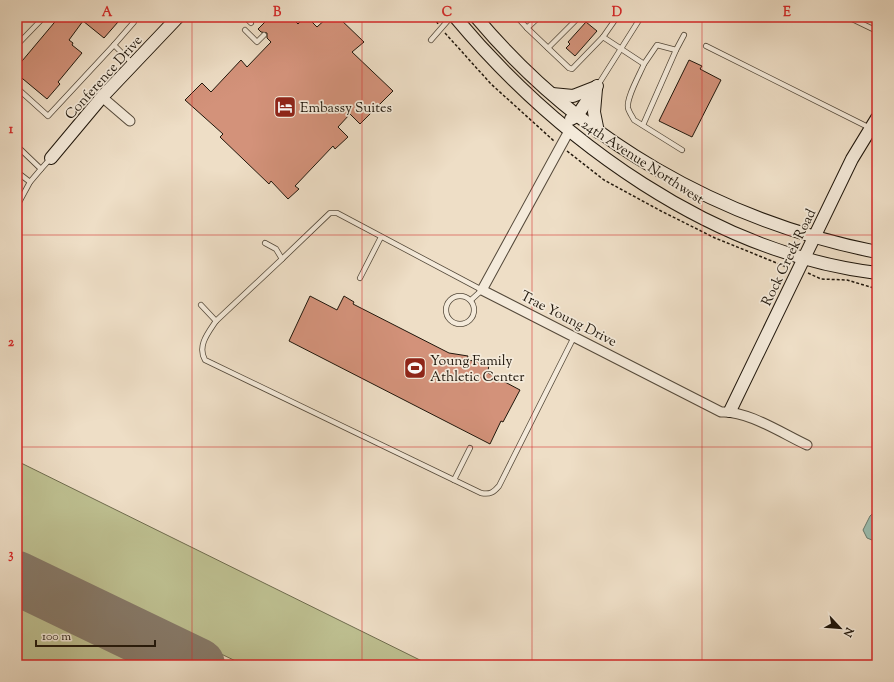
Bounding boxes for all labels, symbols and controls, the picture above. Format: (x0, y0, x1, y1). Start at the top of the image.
text: A (102, 4, 113, 22)
text: B (273, 4, 282, 22)
text: C (442, 4, 452, 22)
text: D (612, 4, 622, 22)
text: E (783, 4, 791, 22)
street label: Conference Drive (61, 32, 148, 125)
hotel icon: Embassy Suites (272, 94, 298, 120)
place label: Embassy Suites (300, 99, 392, 119)
street label: 24th Avenue Northwest (577, 115, 707, 210)
text: 1 (9, 121, 14, 139)
street label: Rock Creek Road (758, 206, 822, 310)
street label: Trae Young Drive (517, 287, 620, 353)
text: 2 (8, 334, 15, 352)
place label: Young Family Athletic Center (430, 352, 525, 388)
sports icon: Young Family Athletic Center (402, 355, 428, 381)
text: 3 (8, 546, 14, 564)
north arrow (820, 608, 860, 648)
scale bar (36, 622, 155, 648)
text: N (839, 624, 858, 640)
text: 100 m (42, 628, 71, 646)

